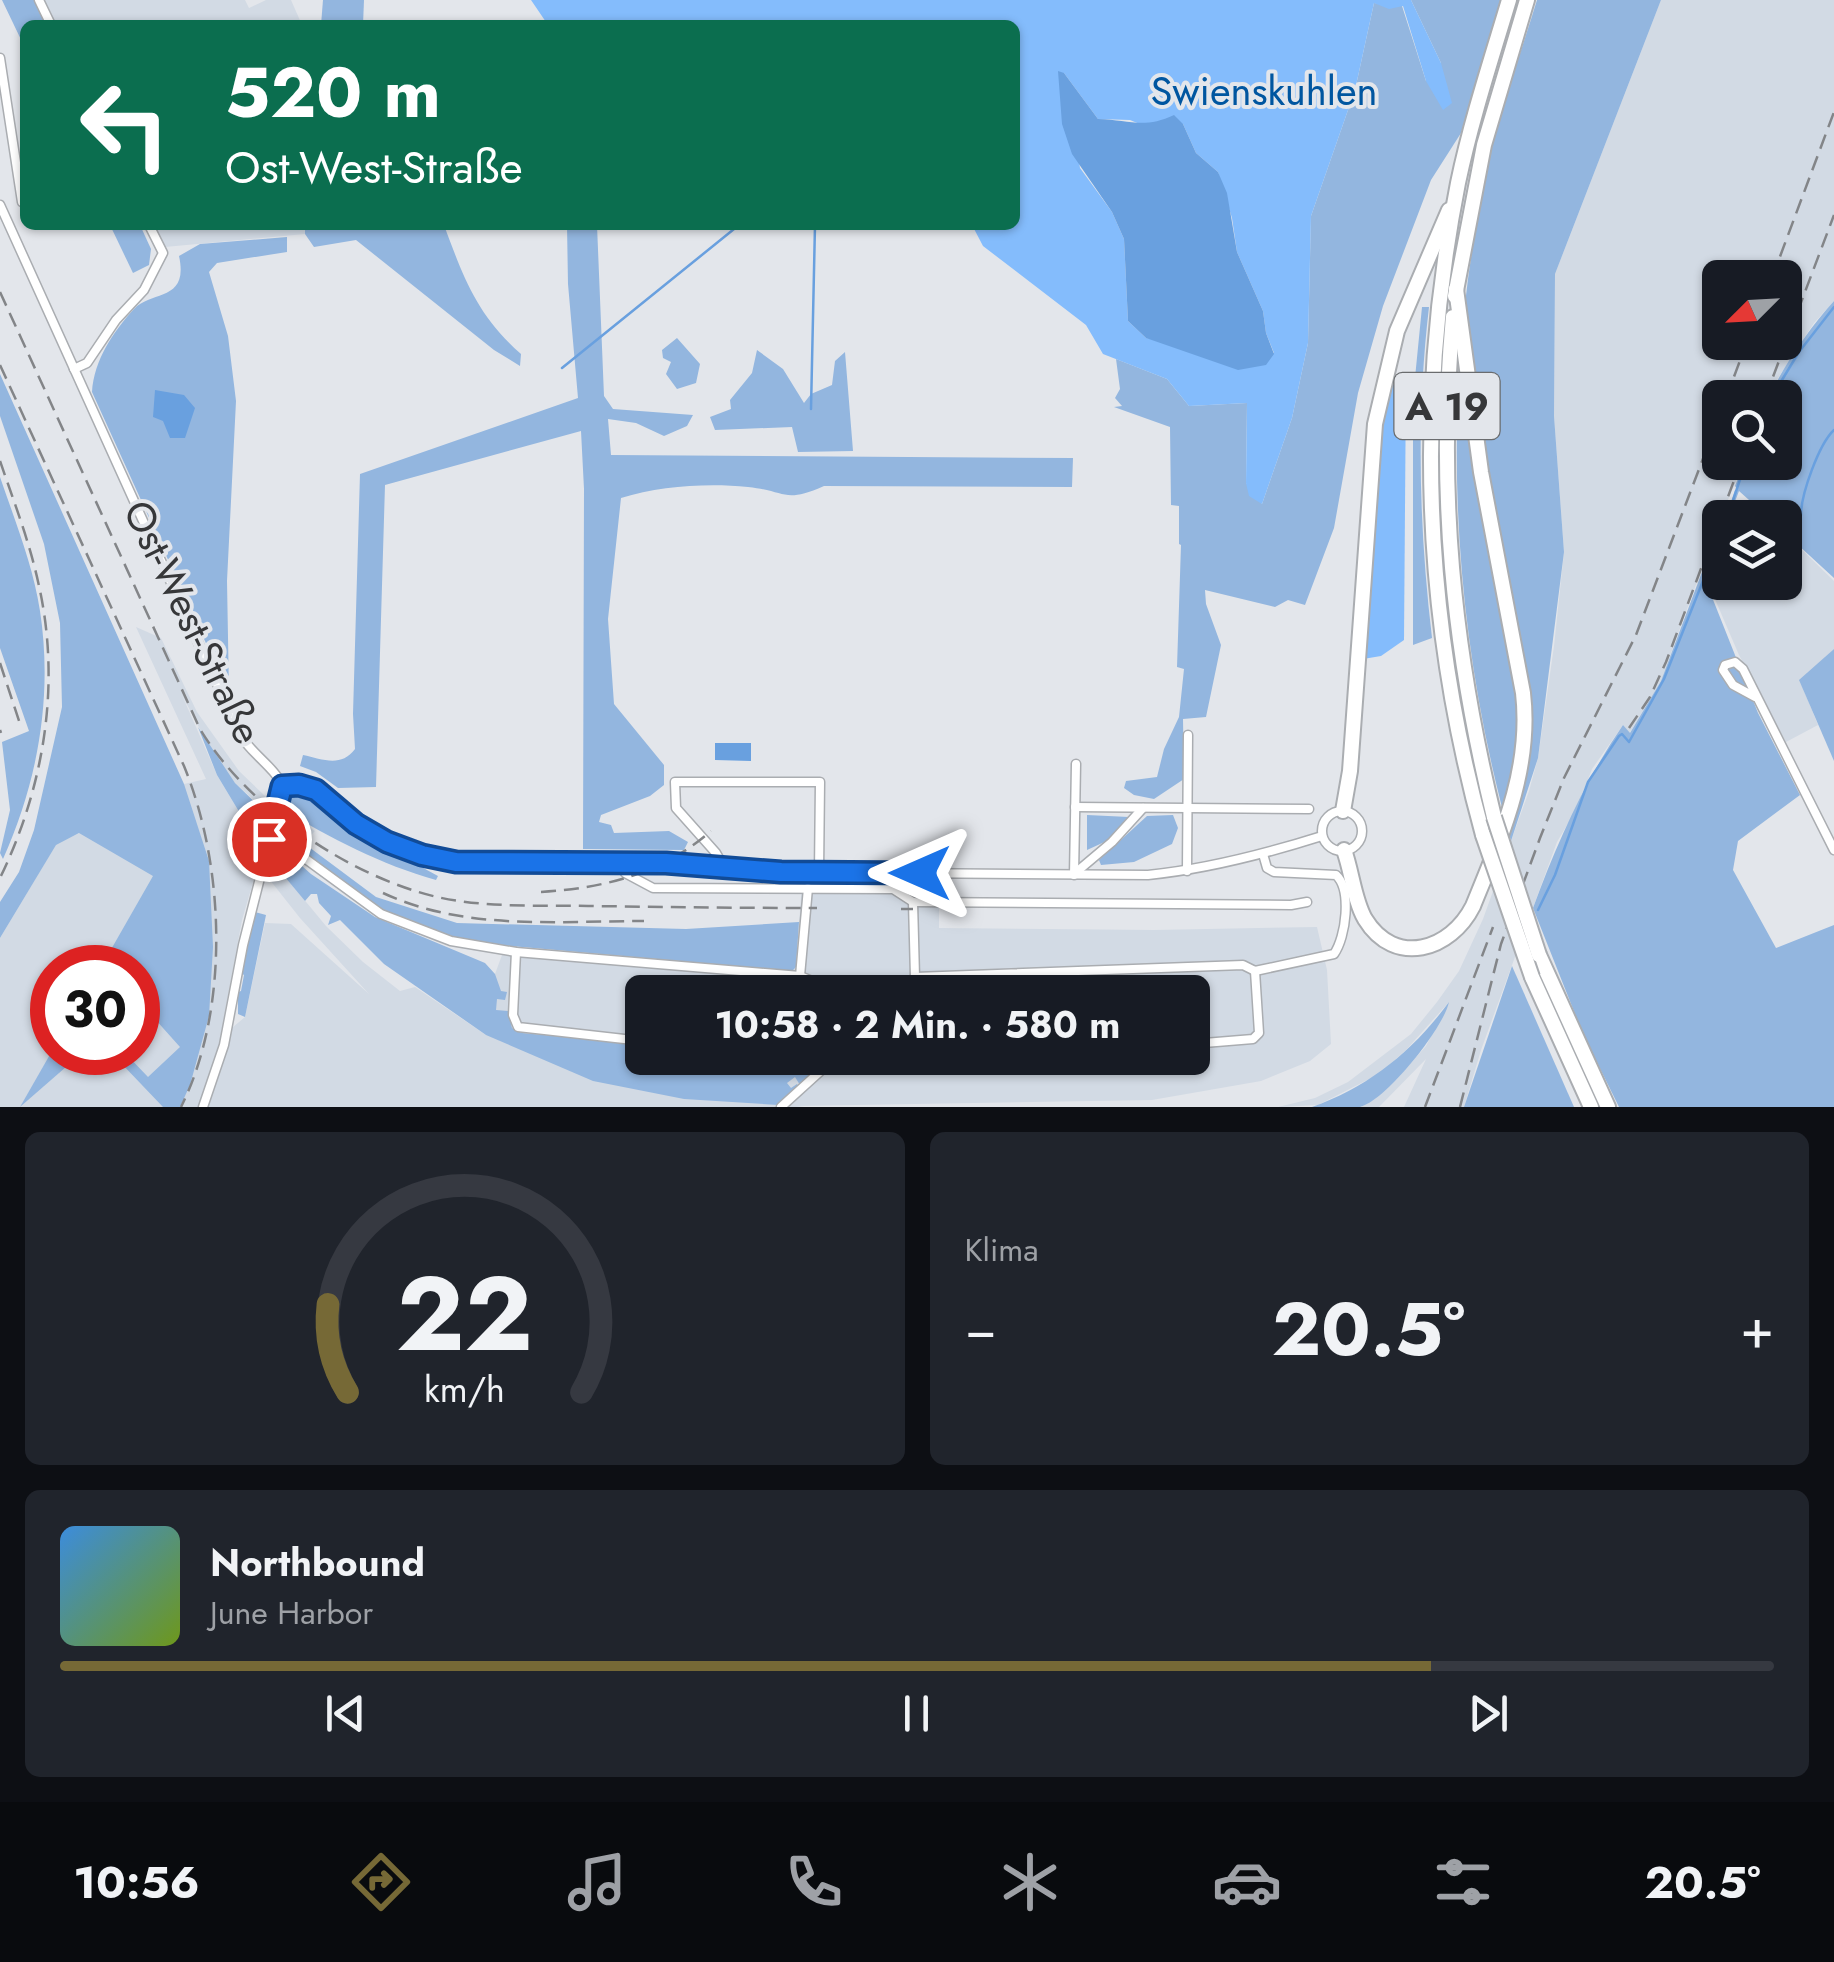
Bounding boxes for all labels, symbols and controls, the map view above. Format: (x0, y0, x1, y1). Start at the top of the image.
text: 520 m (225, 42, 441, 143)
icon: left (60, 60, 190, 190)
park label: Swienskuhlen (1150, 62, 1378, 120)
text: Ost-West-Straße (225, 135, 523, 200)
north arrow (1702, 260, 1802, 360)
map controls (1702, 260, 1802, 600)
road number: A 19 (1394, 373, 1500, 439)
button: search (1702, 380, 1802, 480)
street label: Ost-West-Straße (109, 490, 277, 754)
button: layers (1702, 500, 1802, 600)
pin (227, 797, 312, 882)
icon: arrive (242, 812, 297, 867)
position arrow (868, 821, 972, 925)
speed limit sign: 30 (30, 945, 160, 1075)
text: 10:58 · 2 Min. · 580 m (715, 997, 1120, 1052)
text: Klima (965, 1227, 1039, 1273)
text: 22 (397, 1239, 533, 1389)
text: 20.5° (1272, 1275, 1465, 1383)
text: − (965, 1289, 997, 1369)
text: + (1740, 1289, 1774, 1369)
text: km/h (424, 1364, 505, 1415)
text: Northbound (210, 1535, 425, 1590)
text: June Harbor (210, 1590, 373, 1636)
icon: previous (318, 1686, 373, 1741)
icon: pause (889, 1686, 944, 1741)
icon: next (1461, 1686, 1516, 1741)
icon: directions (346, 1847, 416, 1917)
icon: music (562, 1847, 632, 1917)
icon: phone (779, 1847, 849, 1917)
icon: climate (995, 1847, 1065, 1917)
icon: car (1212, 1847, 1282, 1917)
icon: filters (1428, 1847, 1498, 1917)
text: 10:56 (73, 1850, 200, 1915)
text: 20.5° (1644, 1850, 1761, 1915)

